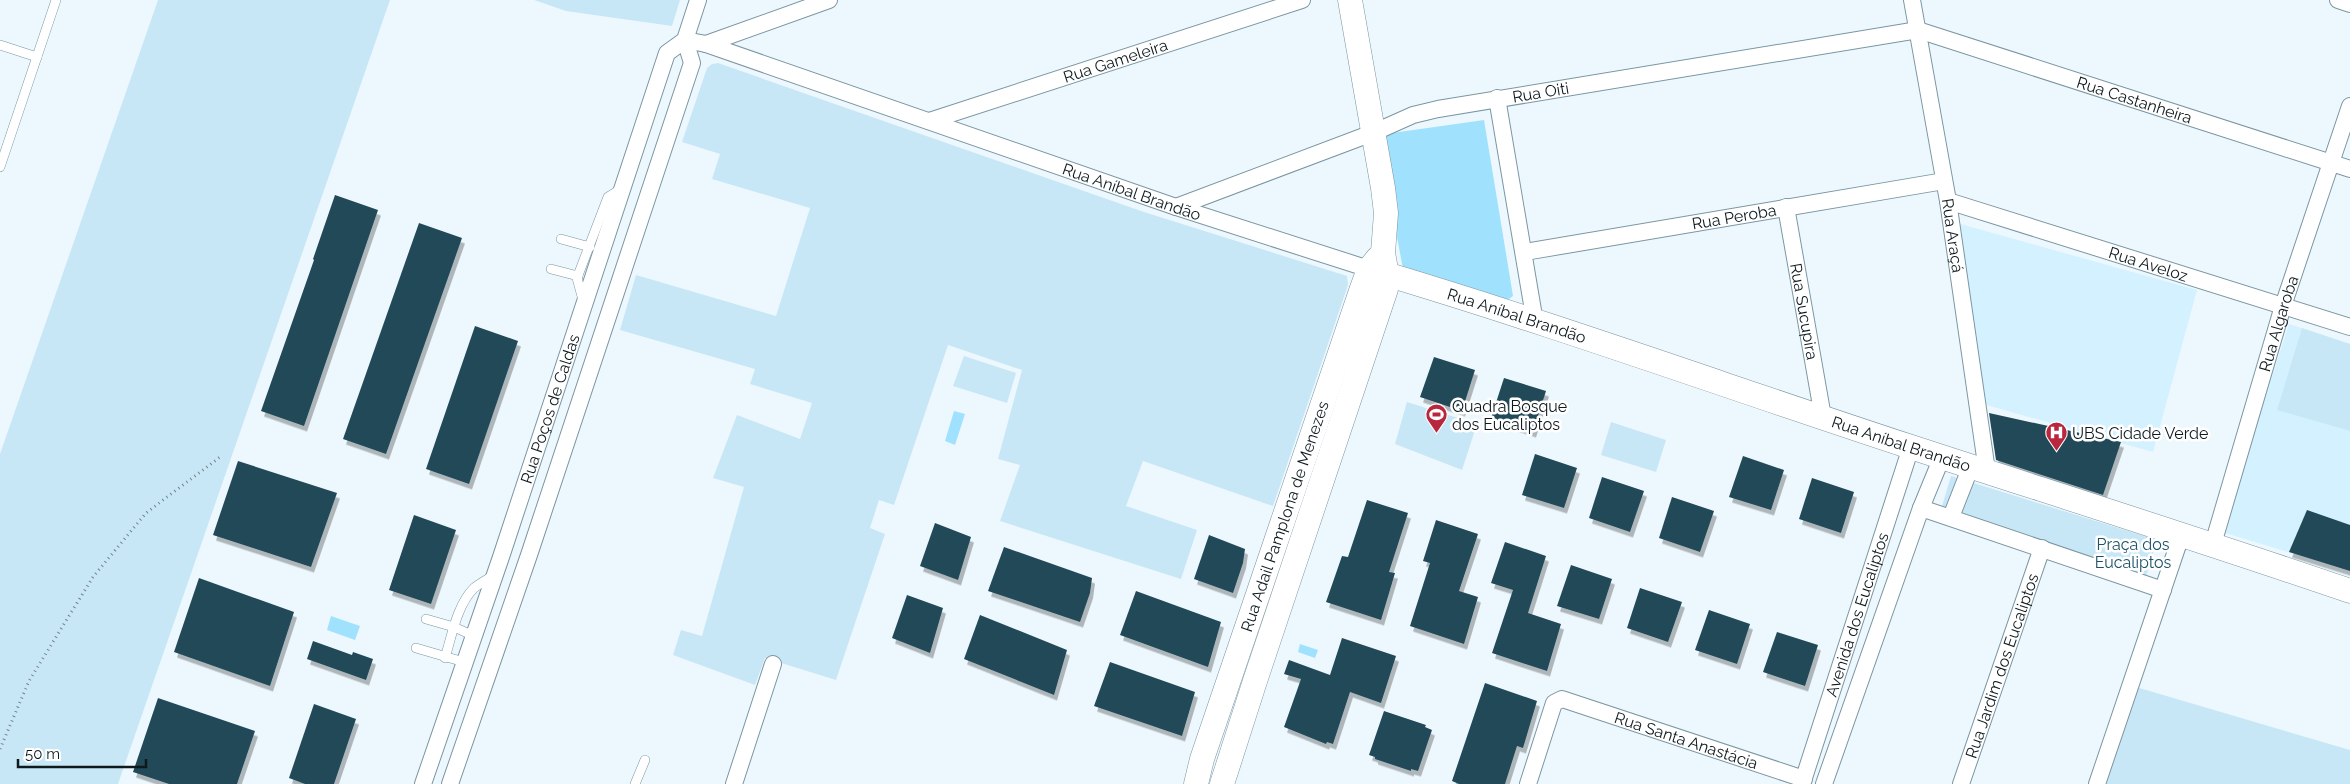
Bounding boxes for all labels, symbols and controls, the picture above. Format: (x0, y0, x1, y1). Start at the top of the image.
street label: Rua Gameleira (1061, 35, 1170, 87)
street label: Rua Castanheira (2074, 73, 2195, 128)
street label: Rua Oiti (1511, 79, 1570, 107)
street label: Rua Aníbal Brandão (1060, 159, 1203, 224)
street label: Rua Araçá (1938, 197, 1967, 274)
street label: Rua Peroba (1690, 201, 1778, 234)
street label: Rua Aveloz (2106, 243, 2190, 286)
street label: Rua Sucupira (1786, 262, 1822, 361)
street label: Rua Algaroba (2255, 273, 2303, 374)
street label: Rua Aníbal Brandão (1445, 285, 1589, 347)
street label: Rua Poços de Caldas (517, 332, 584, 486)
place label: Quadra Bosque dos Eucaliptos (1452, 397, 1567, 434)
street label: Rua Adail Pamplona de Menezes (1237, 398, 1333, 634)
sports icon: Quadra Bosque dos Eucaliptos (1424, 403, 1448, 434)
street label: Rua Aníbal Brandão (1829, 412, 1973, 476)
hospital icon: UBS Cidade Verde (2044, 421, 2068, 452)
place label: UBS Cidade Verde (2072, 424, 2208, 443)
street label: Avenida dos Eucaliptos (1822, 530, 1893, 699)
park label: Praça dos Eucaliptos (2095, 535, 2172, 572)
street label: Rua Jardim dos Eucaliptos (1962, 571, 2043, 761)
street label: Rua Santa Anastácia (1612, 708, 1760, 773)
scale bar (18, 736, 145, 768)
text: 50 m (25, 745, 60, 763)

